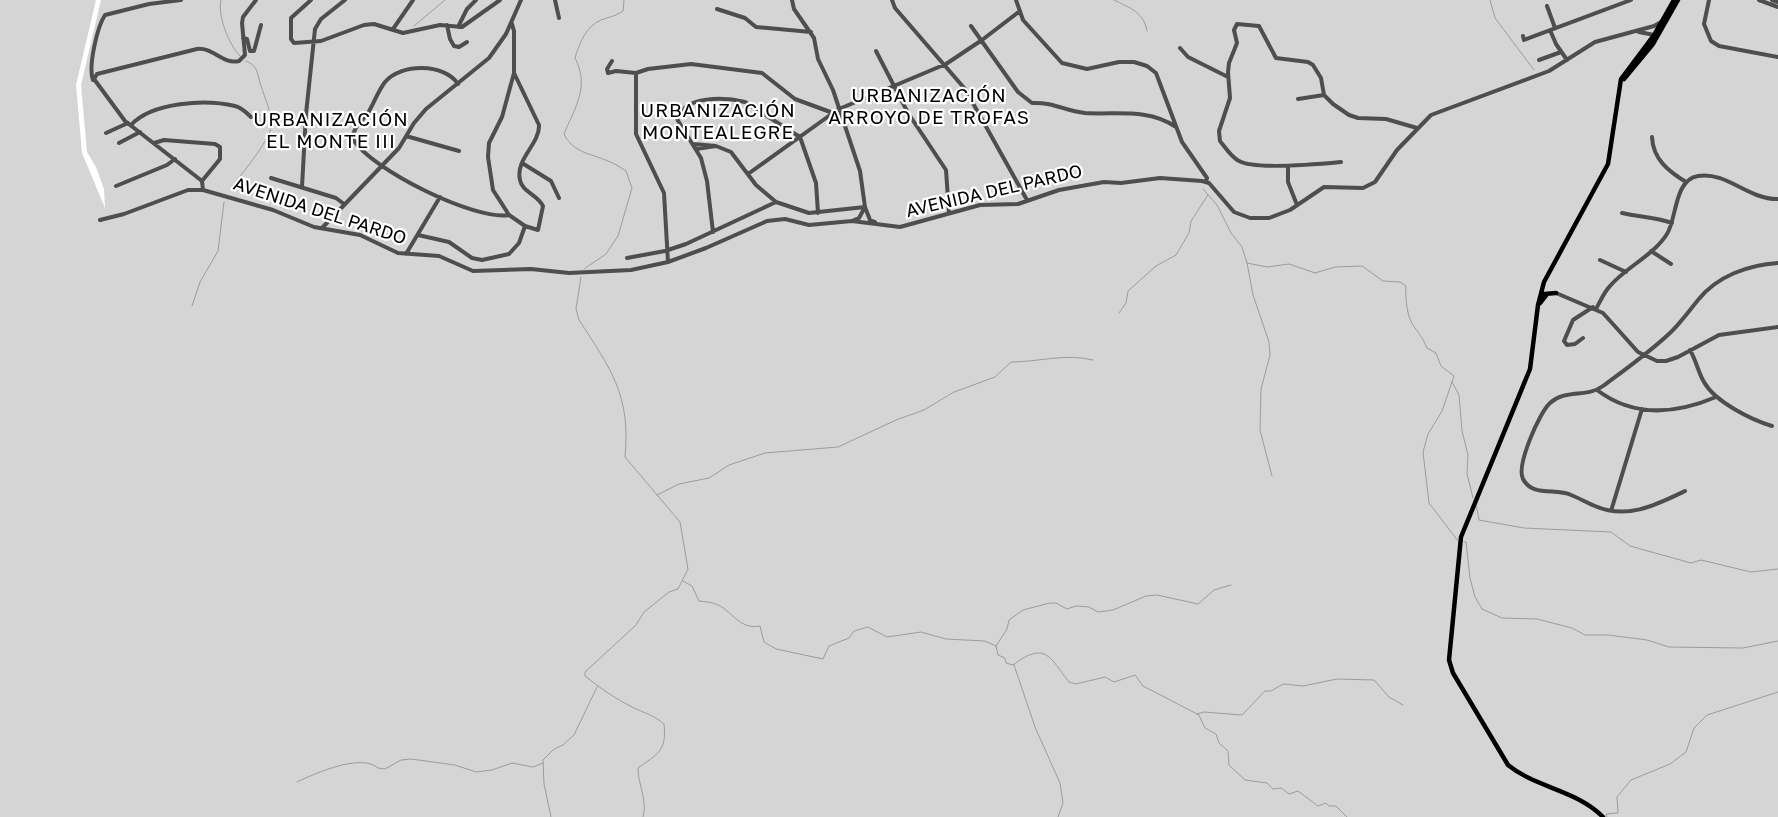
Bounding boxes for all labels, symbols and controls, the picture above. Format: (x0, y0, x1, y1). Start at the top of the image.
district label: URBANIZACIÓN ARROYO DE TROFAS (828, 83, 1030, 128)
district label: URBANIZACIÓN MONTEALEGRE (640, 98, 796, 143)
district label: URBANIZACIÓN EL MONTE III (253, 107, 409, 152)
street label: AVENIDA DEL PARDO (903, 159, 1084, 221)
street label: AVENIDA DEL PARDO (231, 172, 410, 248)

